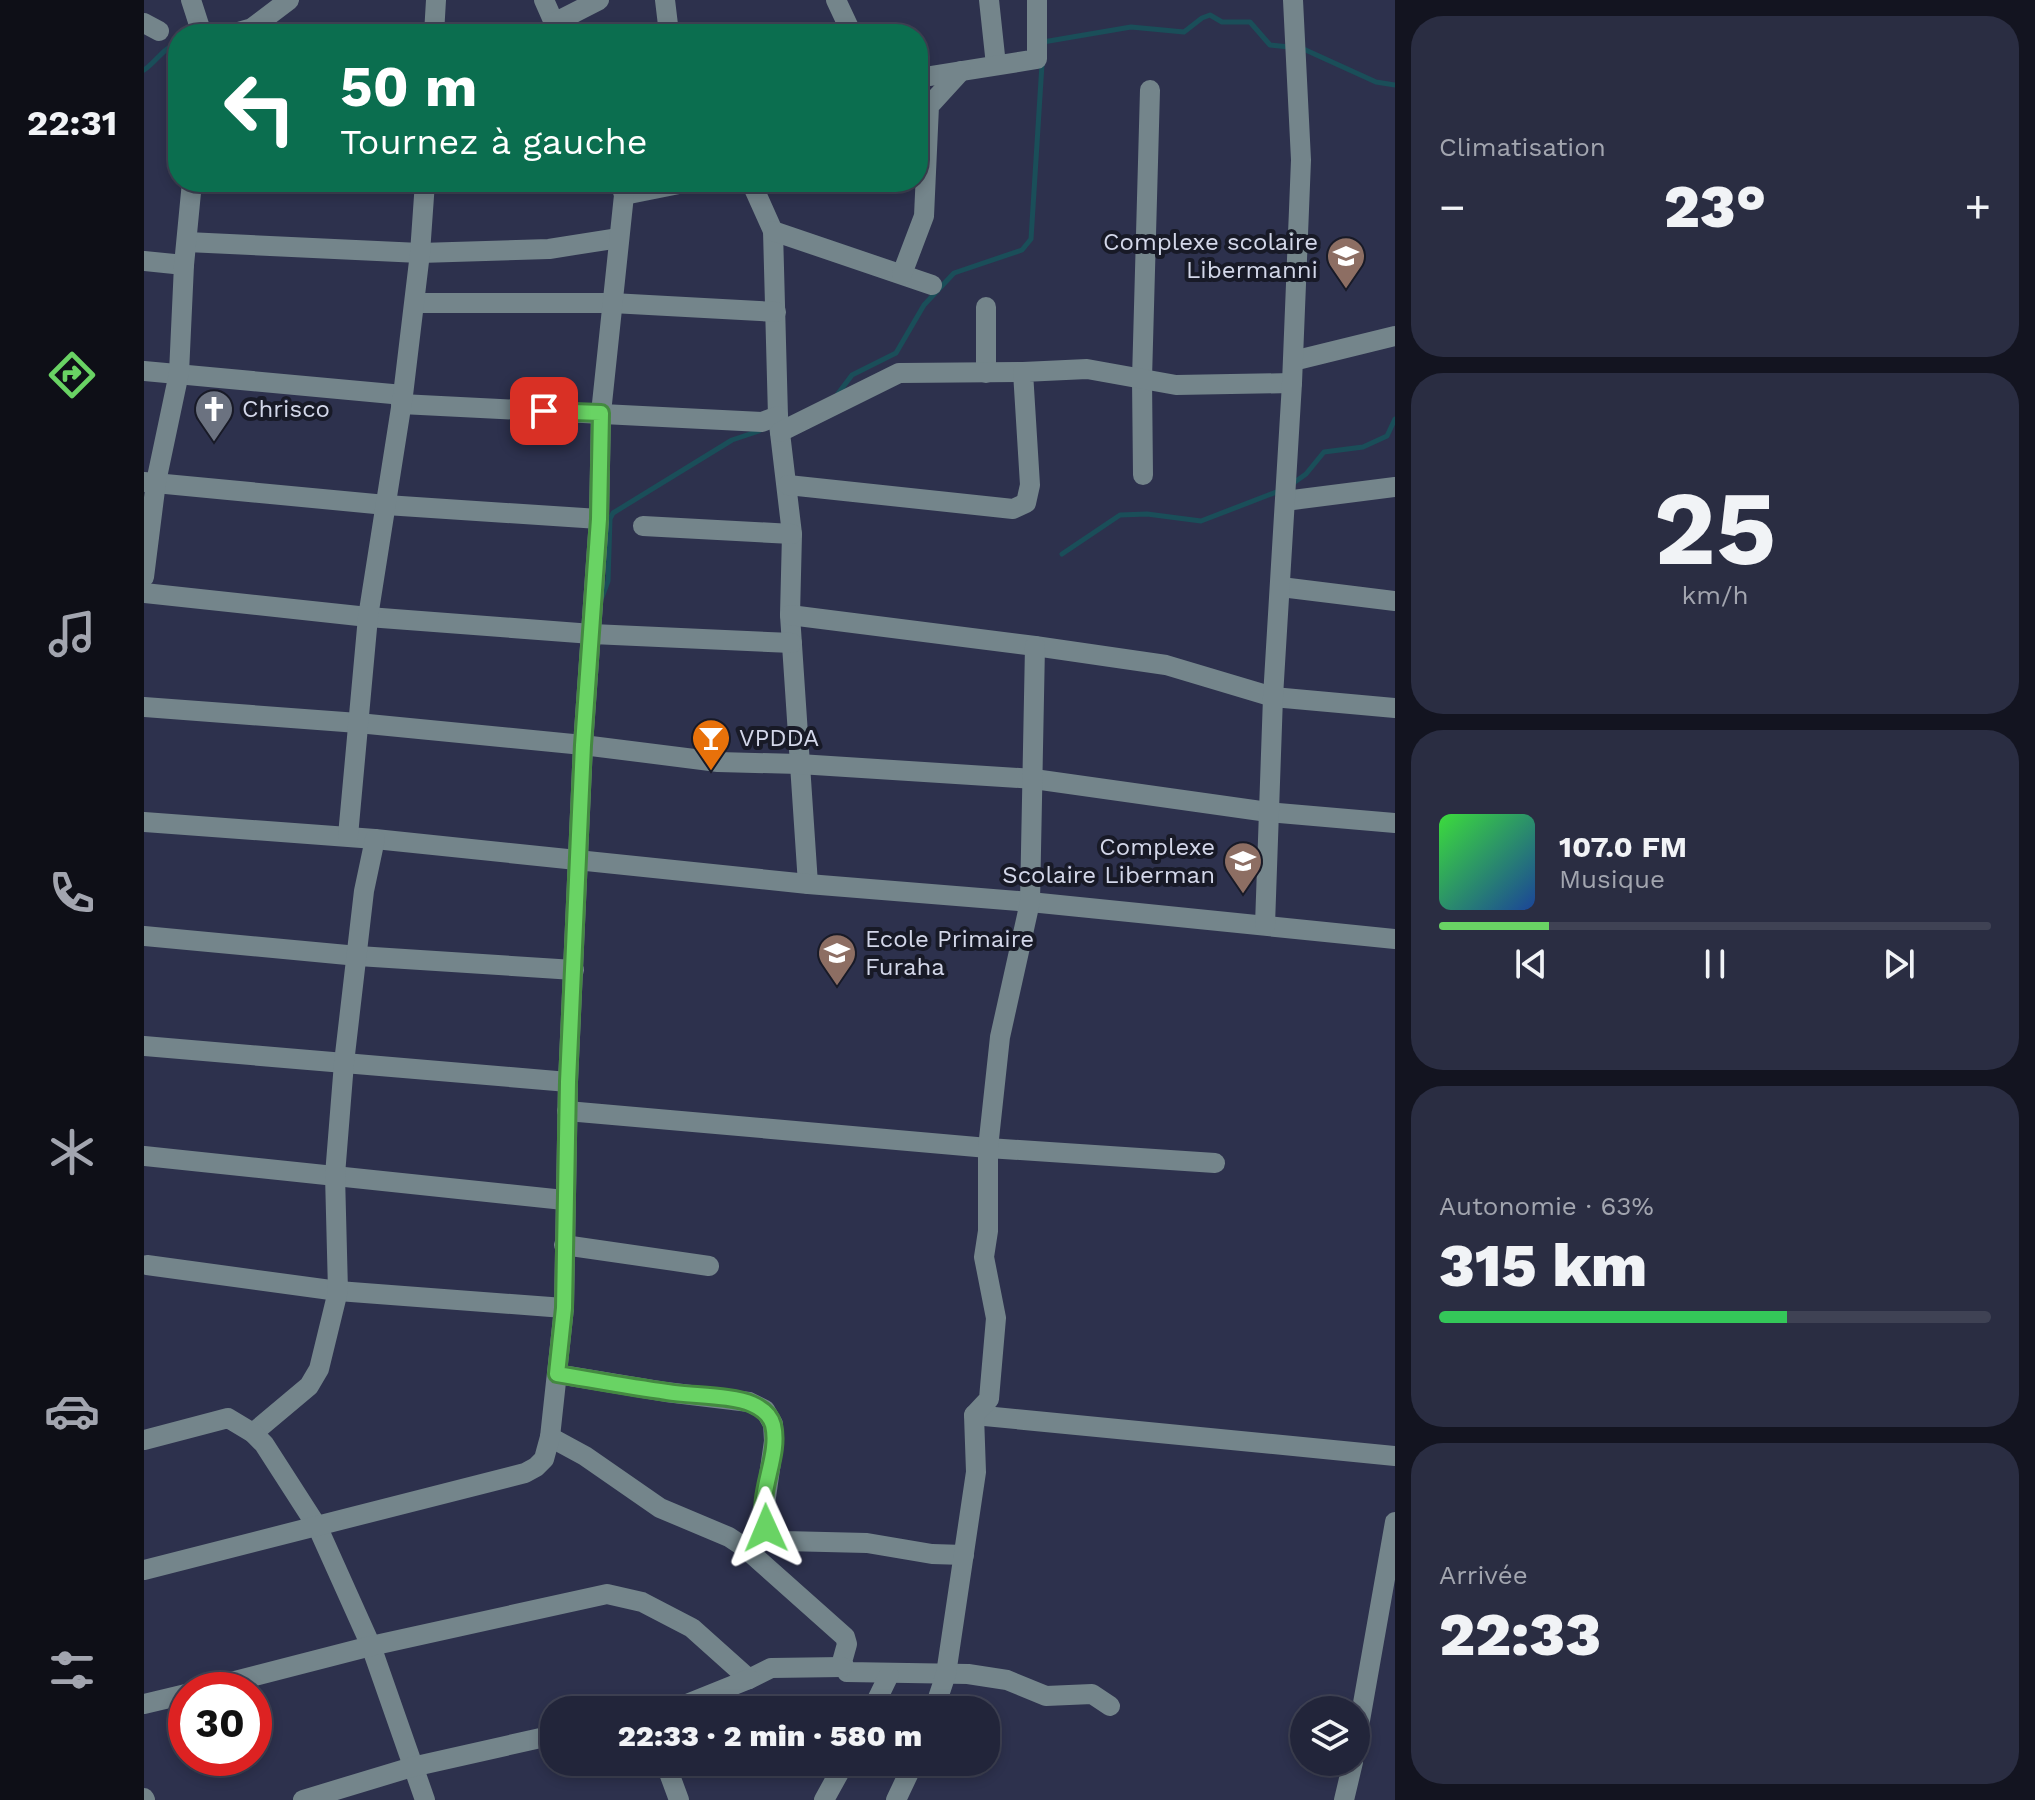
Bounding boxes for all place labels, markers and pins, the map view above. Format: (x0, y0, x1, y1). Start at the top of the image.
place label: Complexe scolaire Libermanni (1103, 228, 1318, 284)
school or university icon: Complexe scolaire Libermanni (1325, 235, 1367, 290)
pin (510, 377, 578, 445)
church icon: Chrisco (193, 388, 235, 443)
place label: Chrisco (242, 395, 330, 423)
bar icon: VPDDA (690, 717, 732, 772)
place label: VPDDA (739, 724, 819, 752)
place label: Complexe Scolaire Liberman (1002, 833, 1215, 889)
school or university icon: Complexe Scolaire Liberman (1222, 840, 1264, 895)
place label: Ecole Primaire Furaha (865, 925, 1034, 981)
school or university icon: Ecole Primaire Furaha (816, 932, 858, 987)

